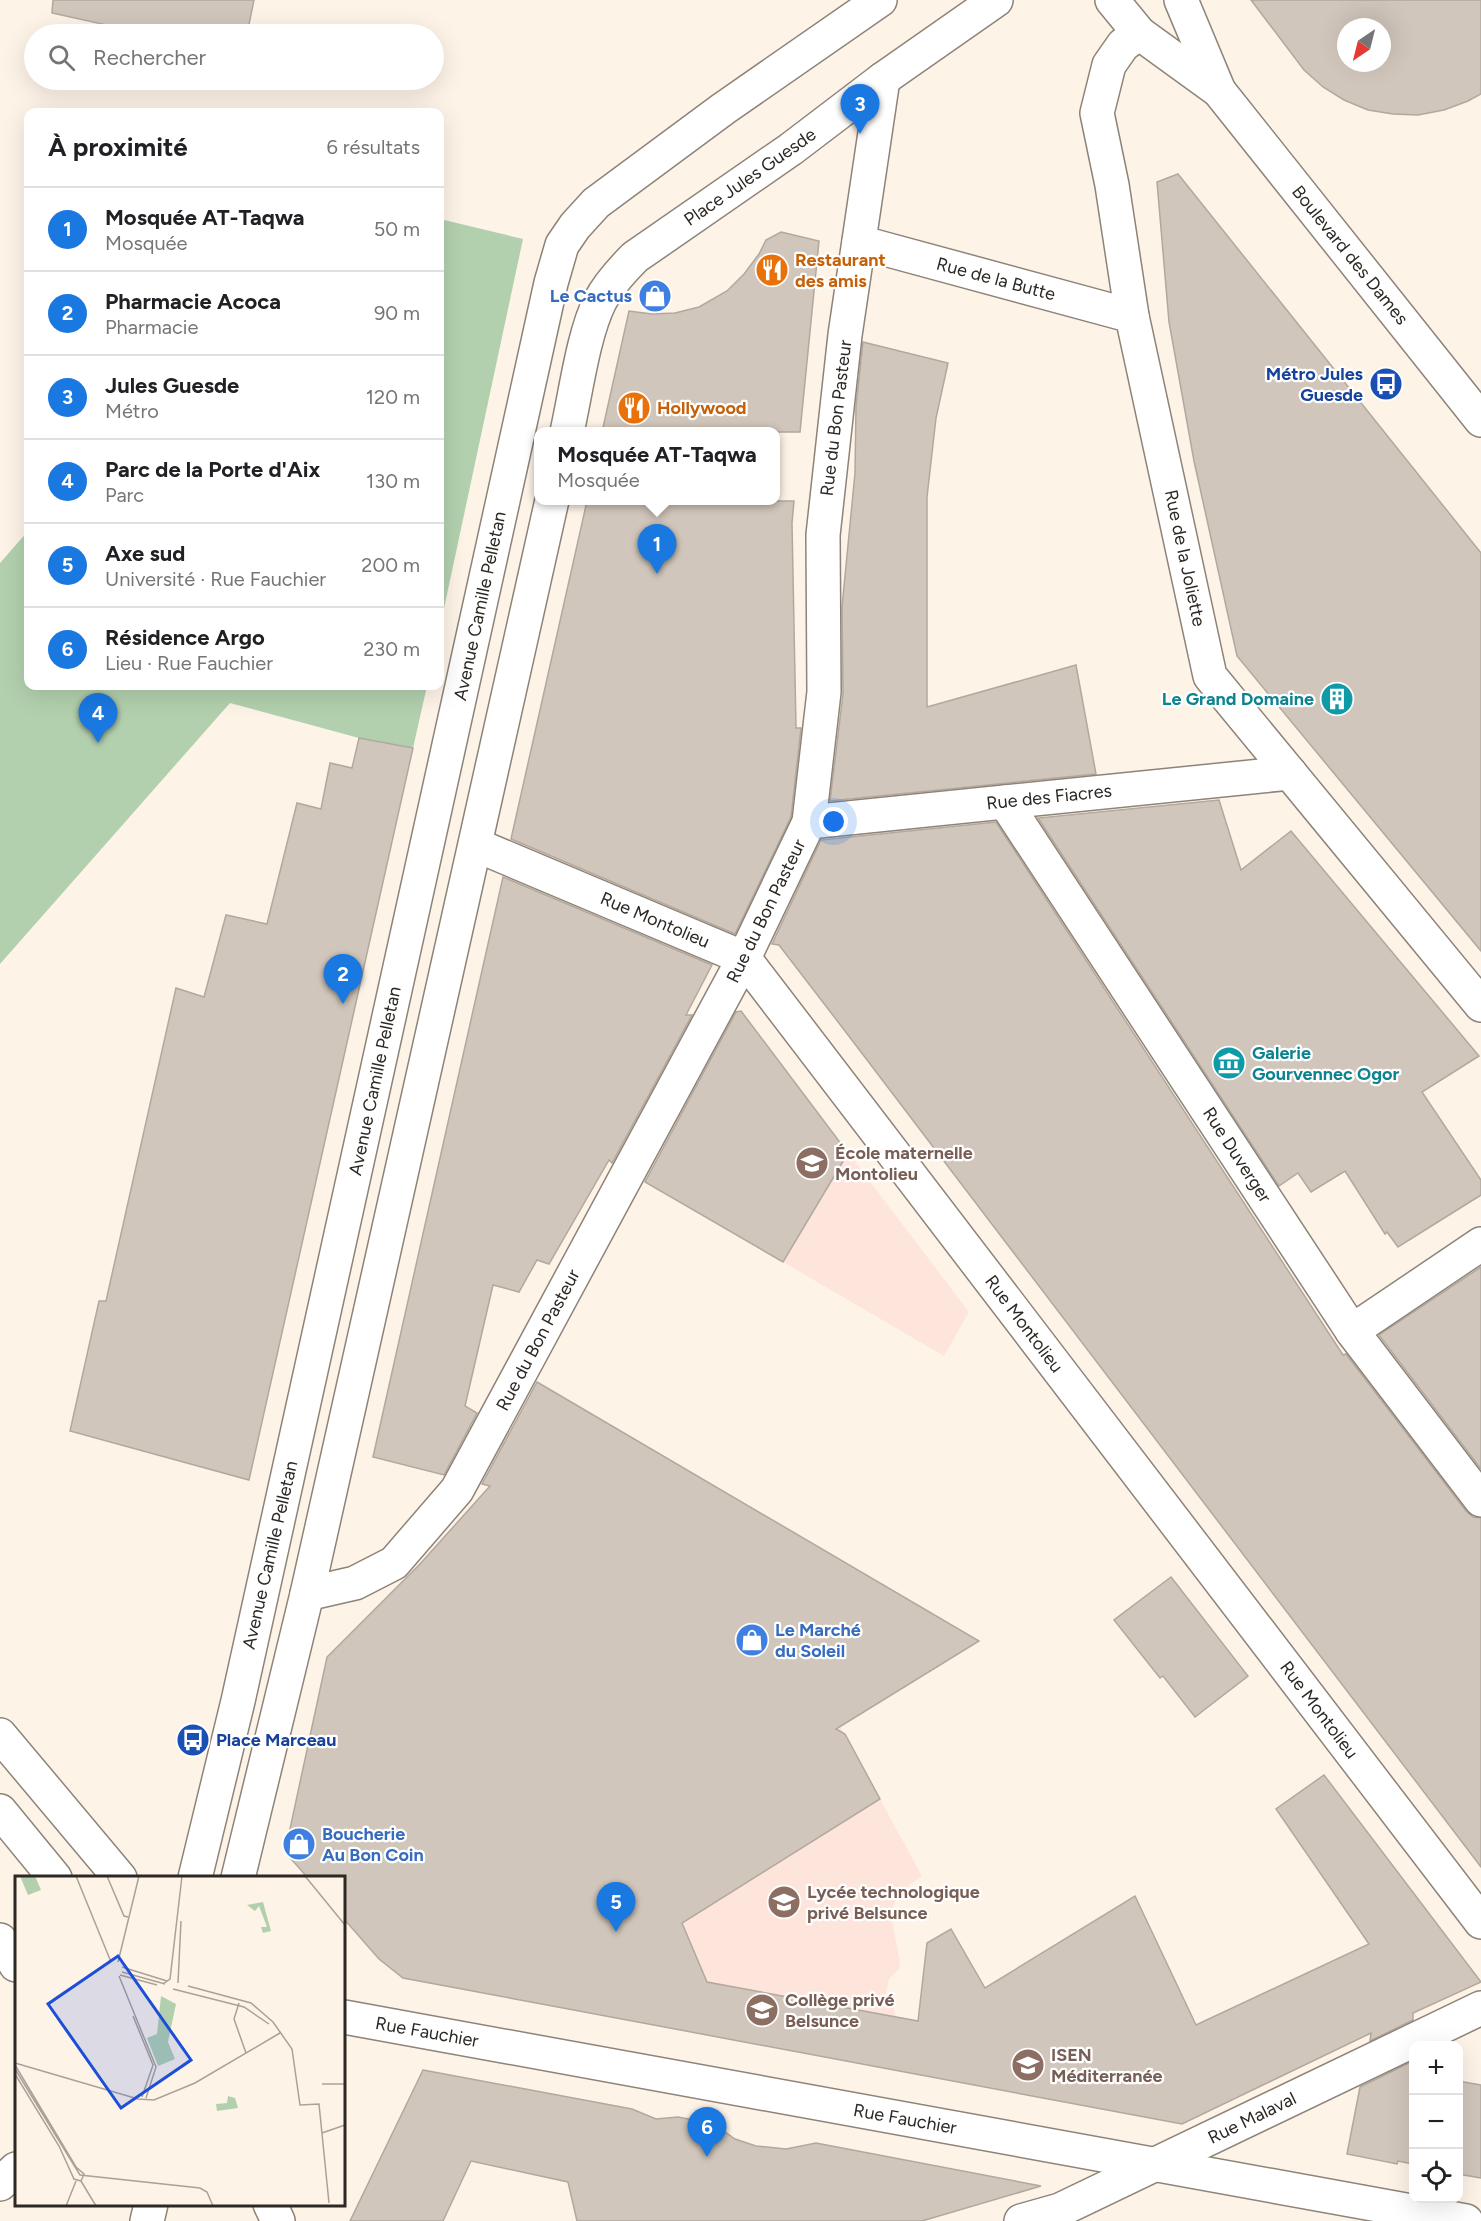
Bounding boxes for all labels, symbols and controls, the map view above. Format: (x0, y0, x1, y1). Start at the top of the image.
north arrow (1337, 18, 1391, 72)
search box (24, 24, 444, 90)
icon: search (45, 41, 78, 74)
text: Rechercher (93, 44, 206, 71)
pin: 3 (840, 84, 880, 134)
street label: Place Jules Guesde (680, 123, 820, 231)
text: À proximité (48, 131, 188, 163)
text: 6 résultats (327, 135, 420, 159)
street label: Boulevard des Dames (1287, 181, 1413, 329)
text: Mosquée AT-Taqwa (105, 204, 304, 231)
text: 1 (63, 217, 72, 241)
text: 50 m (374, 217, 420, 241)
text: Mosquée (105, 231, 187, 255)
place label: Restaurant des amis (795, 249, 886, 292)
restaurant icon: Restaurant des amis (754, 252, 790, 288)
street label: Rue de la Butte (934, 253, 1058, 306)
shop icon: Le Cactus (637, 278, 673, 314)
place label: Le Cactus (550, 285, 633, 307)
text: Pharmacie Acoca (105, 288, 281, 315)
text: 2 (62, 301, 73, 325)
text: 90 m (374, 301, 420, 325)
text: Pharmacie (105, 315, 198, 339)
street label: Rue du Bon Pasteur (816, 339, 856, 497)
place label: Métro Jules Guesde (1266, 363, 1364, 406)
bus stop icon: Métro Jules Guesde (1368, 366, 1404, 402)
text: Jules Guesde (105, 372, 239, 399)
text: 3 (62, 385, 73, 409)
text: 120 m (366, 385, 420, 409)
restaurant icon: Hollywood (616, 390, 652, 426)
place label: Hollywood (657, 397, 747, 419)
text: Métro (105, 399, 159, 423)
popup (534, 427, 780, 505)
text: Mosquée AT-Taqwa (557, 441, 757, 468)
text: Parc de la Porte d'Aix (105, 456, 320, 483)
text: Mosquée (557, 468, 640, 492)
text: 4 (61, 469, 74, 493)
text: 130 m (366, 469, 420, 493)
text: Parc (105, 483, 144, 507)
street label: Rue de la Joliette (1160, 488, 1210, 628)
street label: Avenue Camille Pelletan (449, 509, 511, 703)
pin: 1 (638, 524, 676, 574)
text: Axe sud (105, 540, 185, 567)
text: 5 (62, 553, 73, 577)
text: 200 m (361, 553, 420, 577)
text: Université · Rue Fauchier (105, 567, 326, 591)
text: Résidence Argo (105, 624, 265, 651)
text: 6 (62, 637, 73, 661)
text: 230 m (363, 637, 420, 661)
text: Lieu · Rue Fauchier (105, 651, 273, 675)
building icon: Le Grand Domaine (1319, 681, 1355, 717)
place label: Le Grand Domaine (1162, 688, 1314, 710)
pin: 4 (78, 694, 118, 743)
street label: Rue des Fiacres (985, 779, 1113, 815)
your location (819, 807, 848, 836)
street label: Rue du Bon Pasteur (722, 836, 810, 986)
street label: Rue Montolieu (597, 887, 713, 953)
pin: 2 (324, 954, 362, 1004)
street label: Avenue Camille Pelletan (344, 984, 406, 1178)
place label: Galerie Gourvennec Ogor (1252, 1042, 1400, 1085)
museum icon: Galerie Gourvennec Ogor (1211, 1045, 1247, 1081)
street label: Rue Duverger (1198, 1103, 1276, 1207)
place label: École maternelle Montolieu (835, 1142, 973, 1185)
school or university icon: École maternelle Montolieu (794, 1145, 830, 1181)
street label: Rue du Bon Pasteur (491, 1265, 585, 1415)
street label: Rue Montolieu (980, 1271, 1068, 1377)
street label: Avenue Camille Pelletan (238, 1459, 302, 1651)
place label: Le Marché du Soleil (775, 1619, 861, 1662)
shop icon: Le Marché du Soleil (734, 1622, 770, 1658)
street label: Rue Montolieu (1275, 1657, 1363, 1763)
bus stop icon: Place Marceau (175, 1722, 211, 1758)
place label: Place Marceau (216, 1729, 336, 1751)
place label: Boucherie Au Bon Coin (322, 1823, 424, 1866)
shop icon: Boucherie Au Bon Coin (281, 1826, 317, 1862)
inset map (15, 1876, 345, 2206)
place label: Lycée technologique privé Belsunce (807, 1881, 980, 1924)
pin: 5 (596, 1882, 636, 1932)
school or university icon: Lycée technologique privé Belsunce (766, 1884, 802, 1920)
place label: Collège privé Belsunce (785, 1989, 895, 2032)
school or university icon: Collège privé Belsunce (744, 1992, 780, 2028)
street label: Rue Fauchier (374, 2012, 480, 2052)
map controls (1409, 2041, 1463, 2203)
button: + (1409, 2041, 1463, 2095)
place label: ISEN Méditerranée (1051, 2044, 1162, 2087)
school or university icon: ISEN Méditerranée (1010, 2047, 1046, 2083)
street label: Rue Malaval (1204, 2087, 1300, 2149)
button: − (1409, 2095, 1463, 2149)
street label: Rue Fauchier (852, 2099, 958, 2139)
pin: 6 (688, 2108, 726, 2157)
button: locate (1409, 2149, 1463, 2203)

